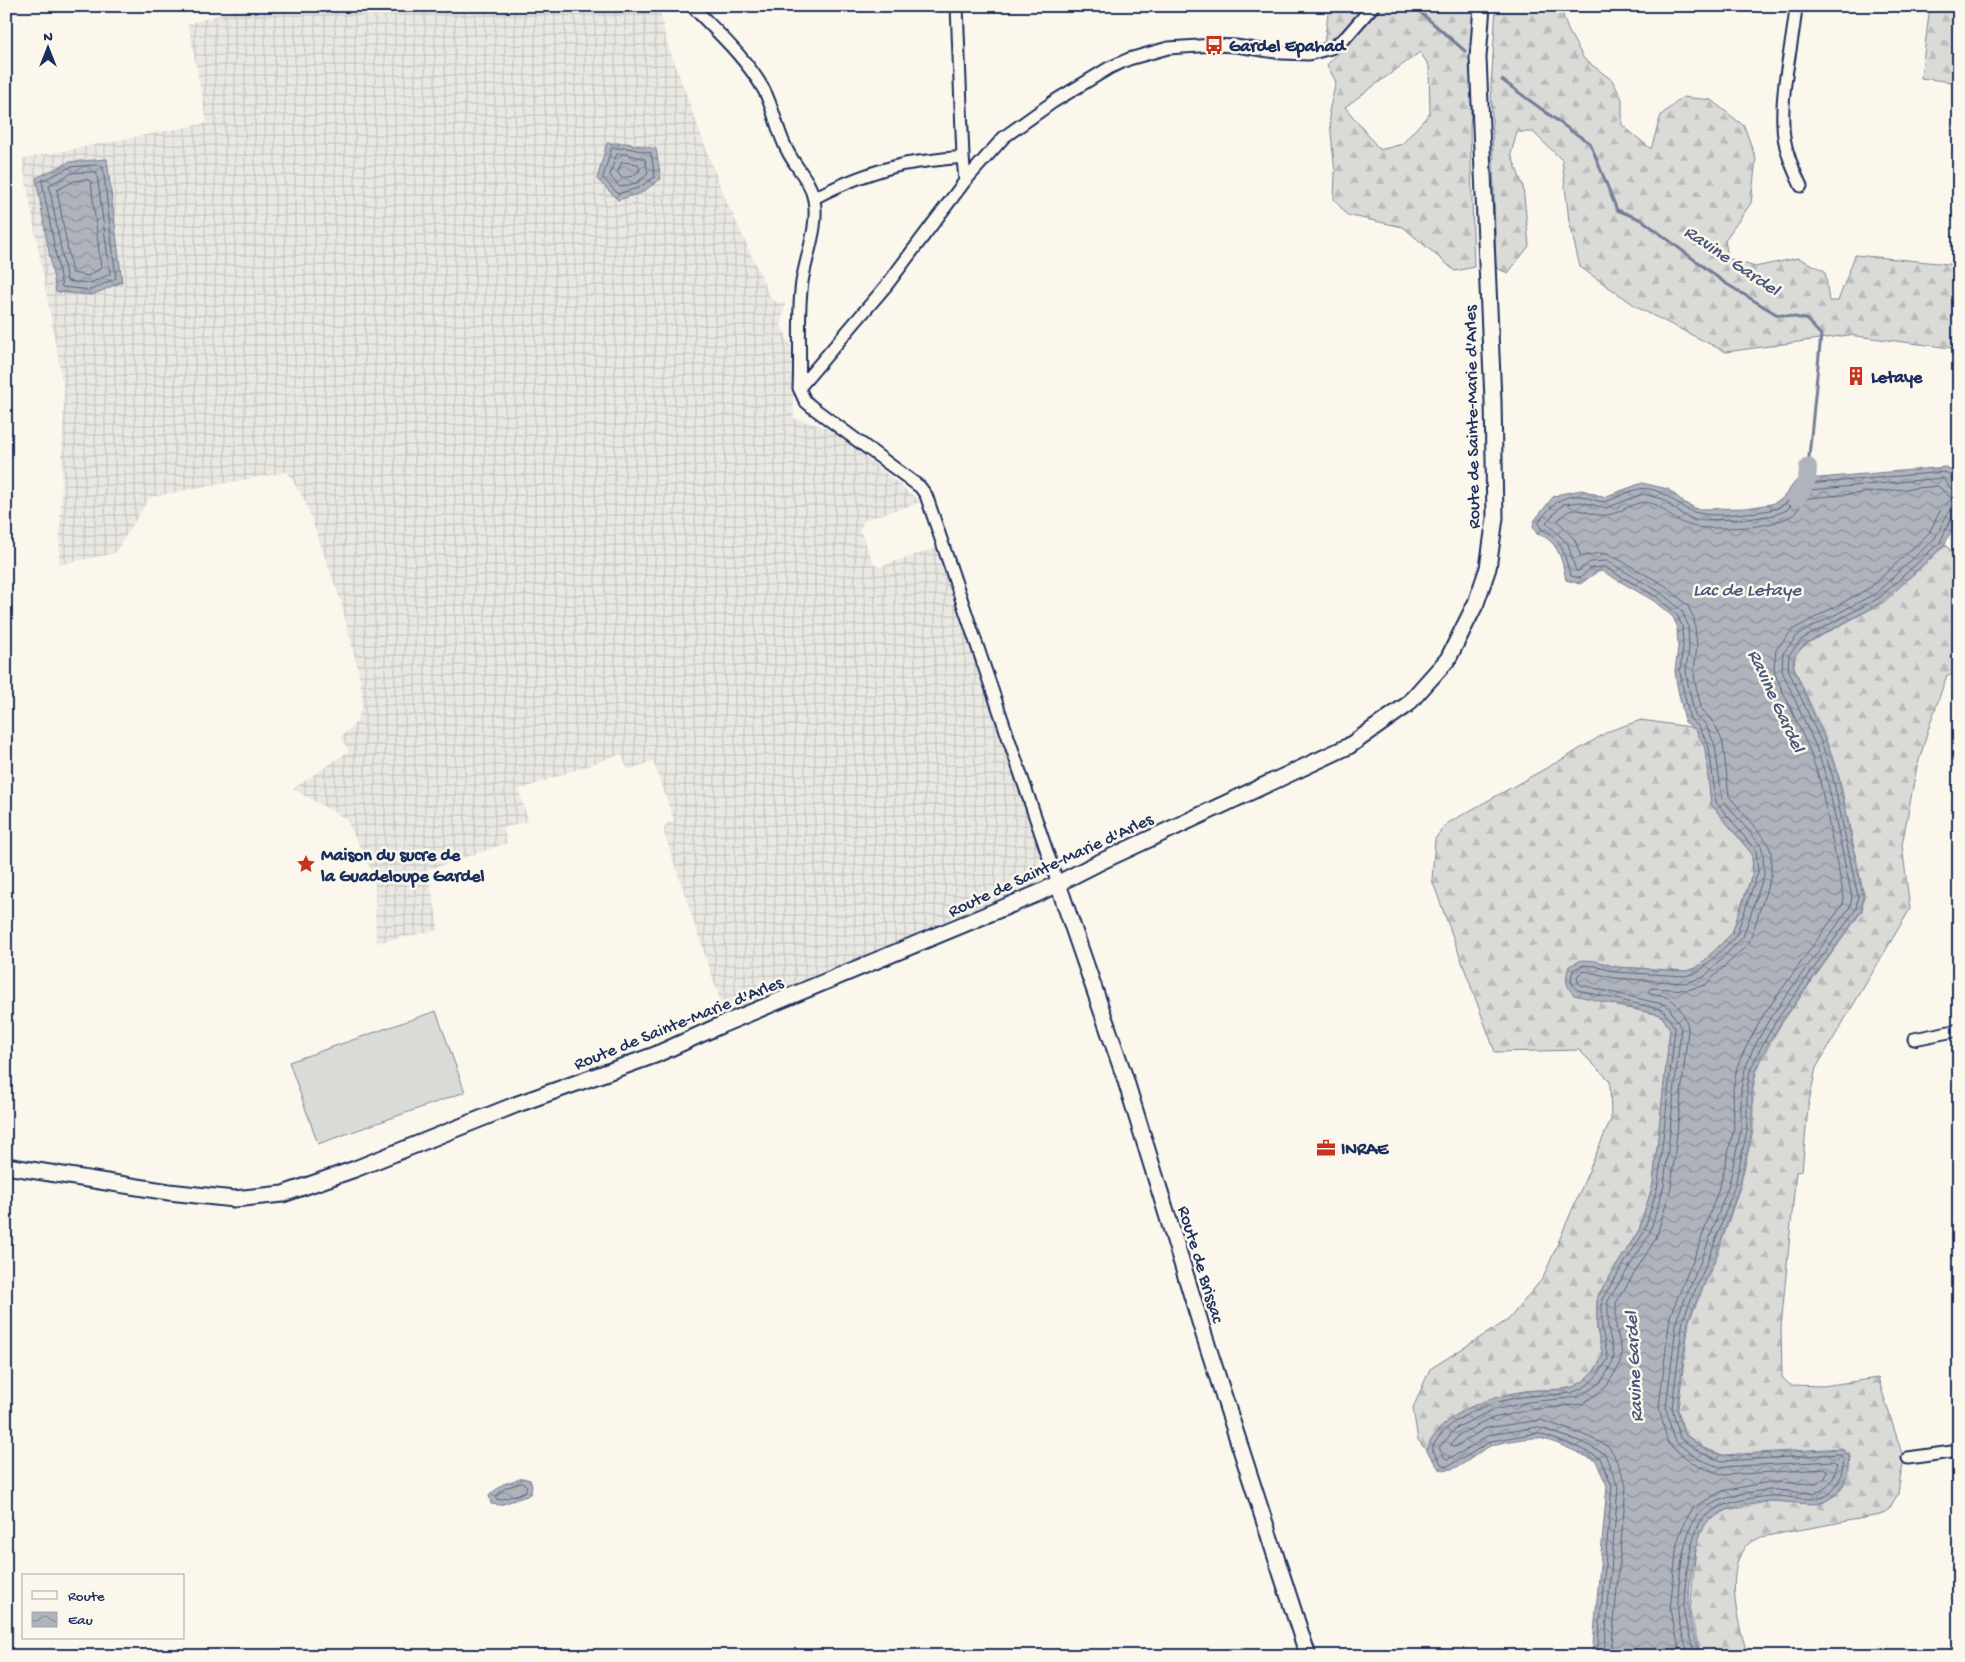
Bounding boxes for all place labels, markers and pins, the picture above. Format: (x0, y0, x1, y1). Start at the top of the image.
bus stop icon: Gardel Epahad (1203, 34, 1225, 56)
place label: Gardel Epahad (1229, 37, 1348, 58)
building icon: Letaye (1845, 365, 1867, 387)
place label: Letaye (1871, 368, 1923, 389)
place label: Maison du sucre de la Guadeloupe Gardel (320, 846, 485, 888)
place icon: Maison du sucre de la Guadeloupe Gardel (295, 853, 317, 875)
office icon: INRAE (1315, 1137, 1337, 1159)
place label: INRAE (1341, 1140, 1390, 1161)

